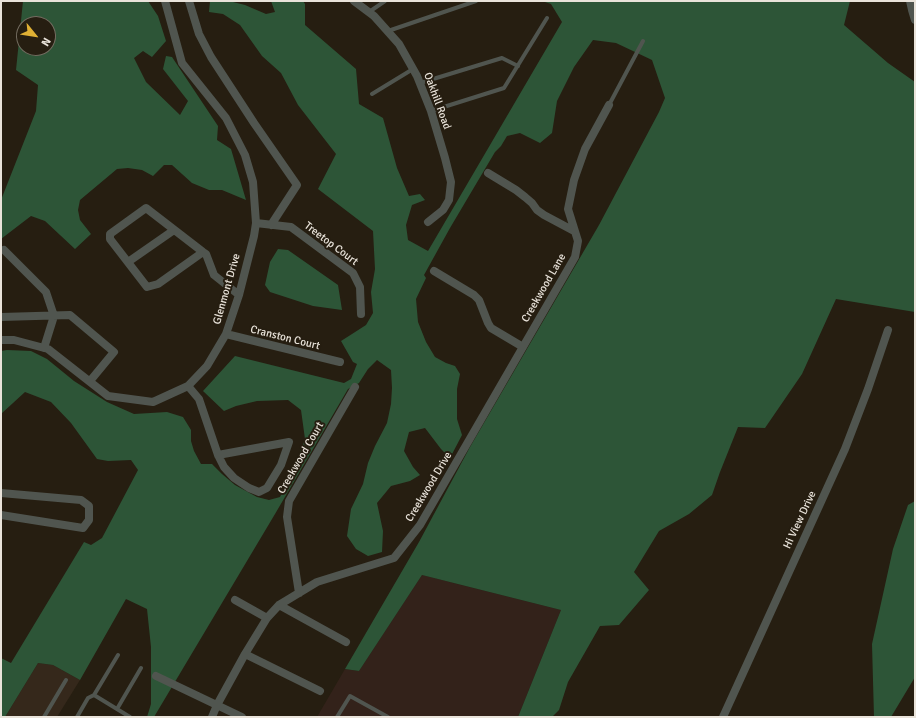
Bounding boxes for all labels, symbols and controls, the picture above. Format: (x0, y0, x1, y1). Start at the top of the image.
north arrow (16, 16, 56, 56)
text: N (38, 35, 54, 48)
street label: Oakhill Road (421, 71, 453, 131)
street label: Treetop Court (302, 220, 360, 268)
street label: Creekwood Lane (519, 251, 569, 325)
street label: Glenmont Drive (211, 252, 243, 326)
street label: Cranston Court (249, 323, 321, 353)
street label: Creekwood Court (275, 420, 327, 496)
street label: Creekwood Drive (403, 450, 455, 524)
street label: Hi View Drive (781, 489, 819, 551)

